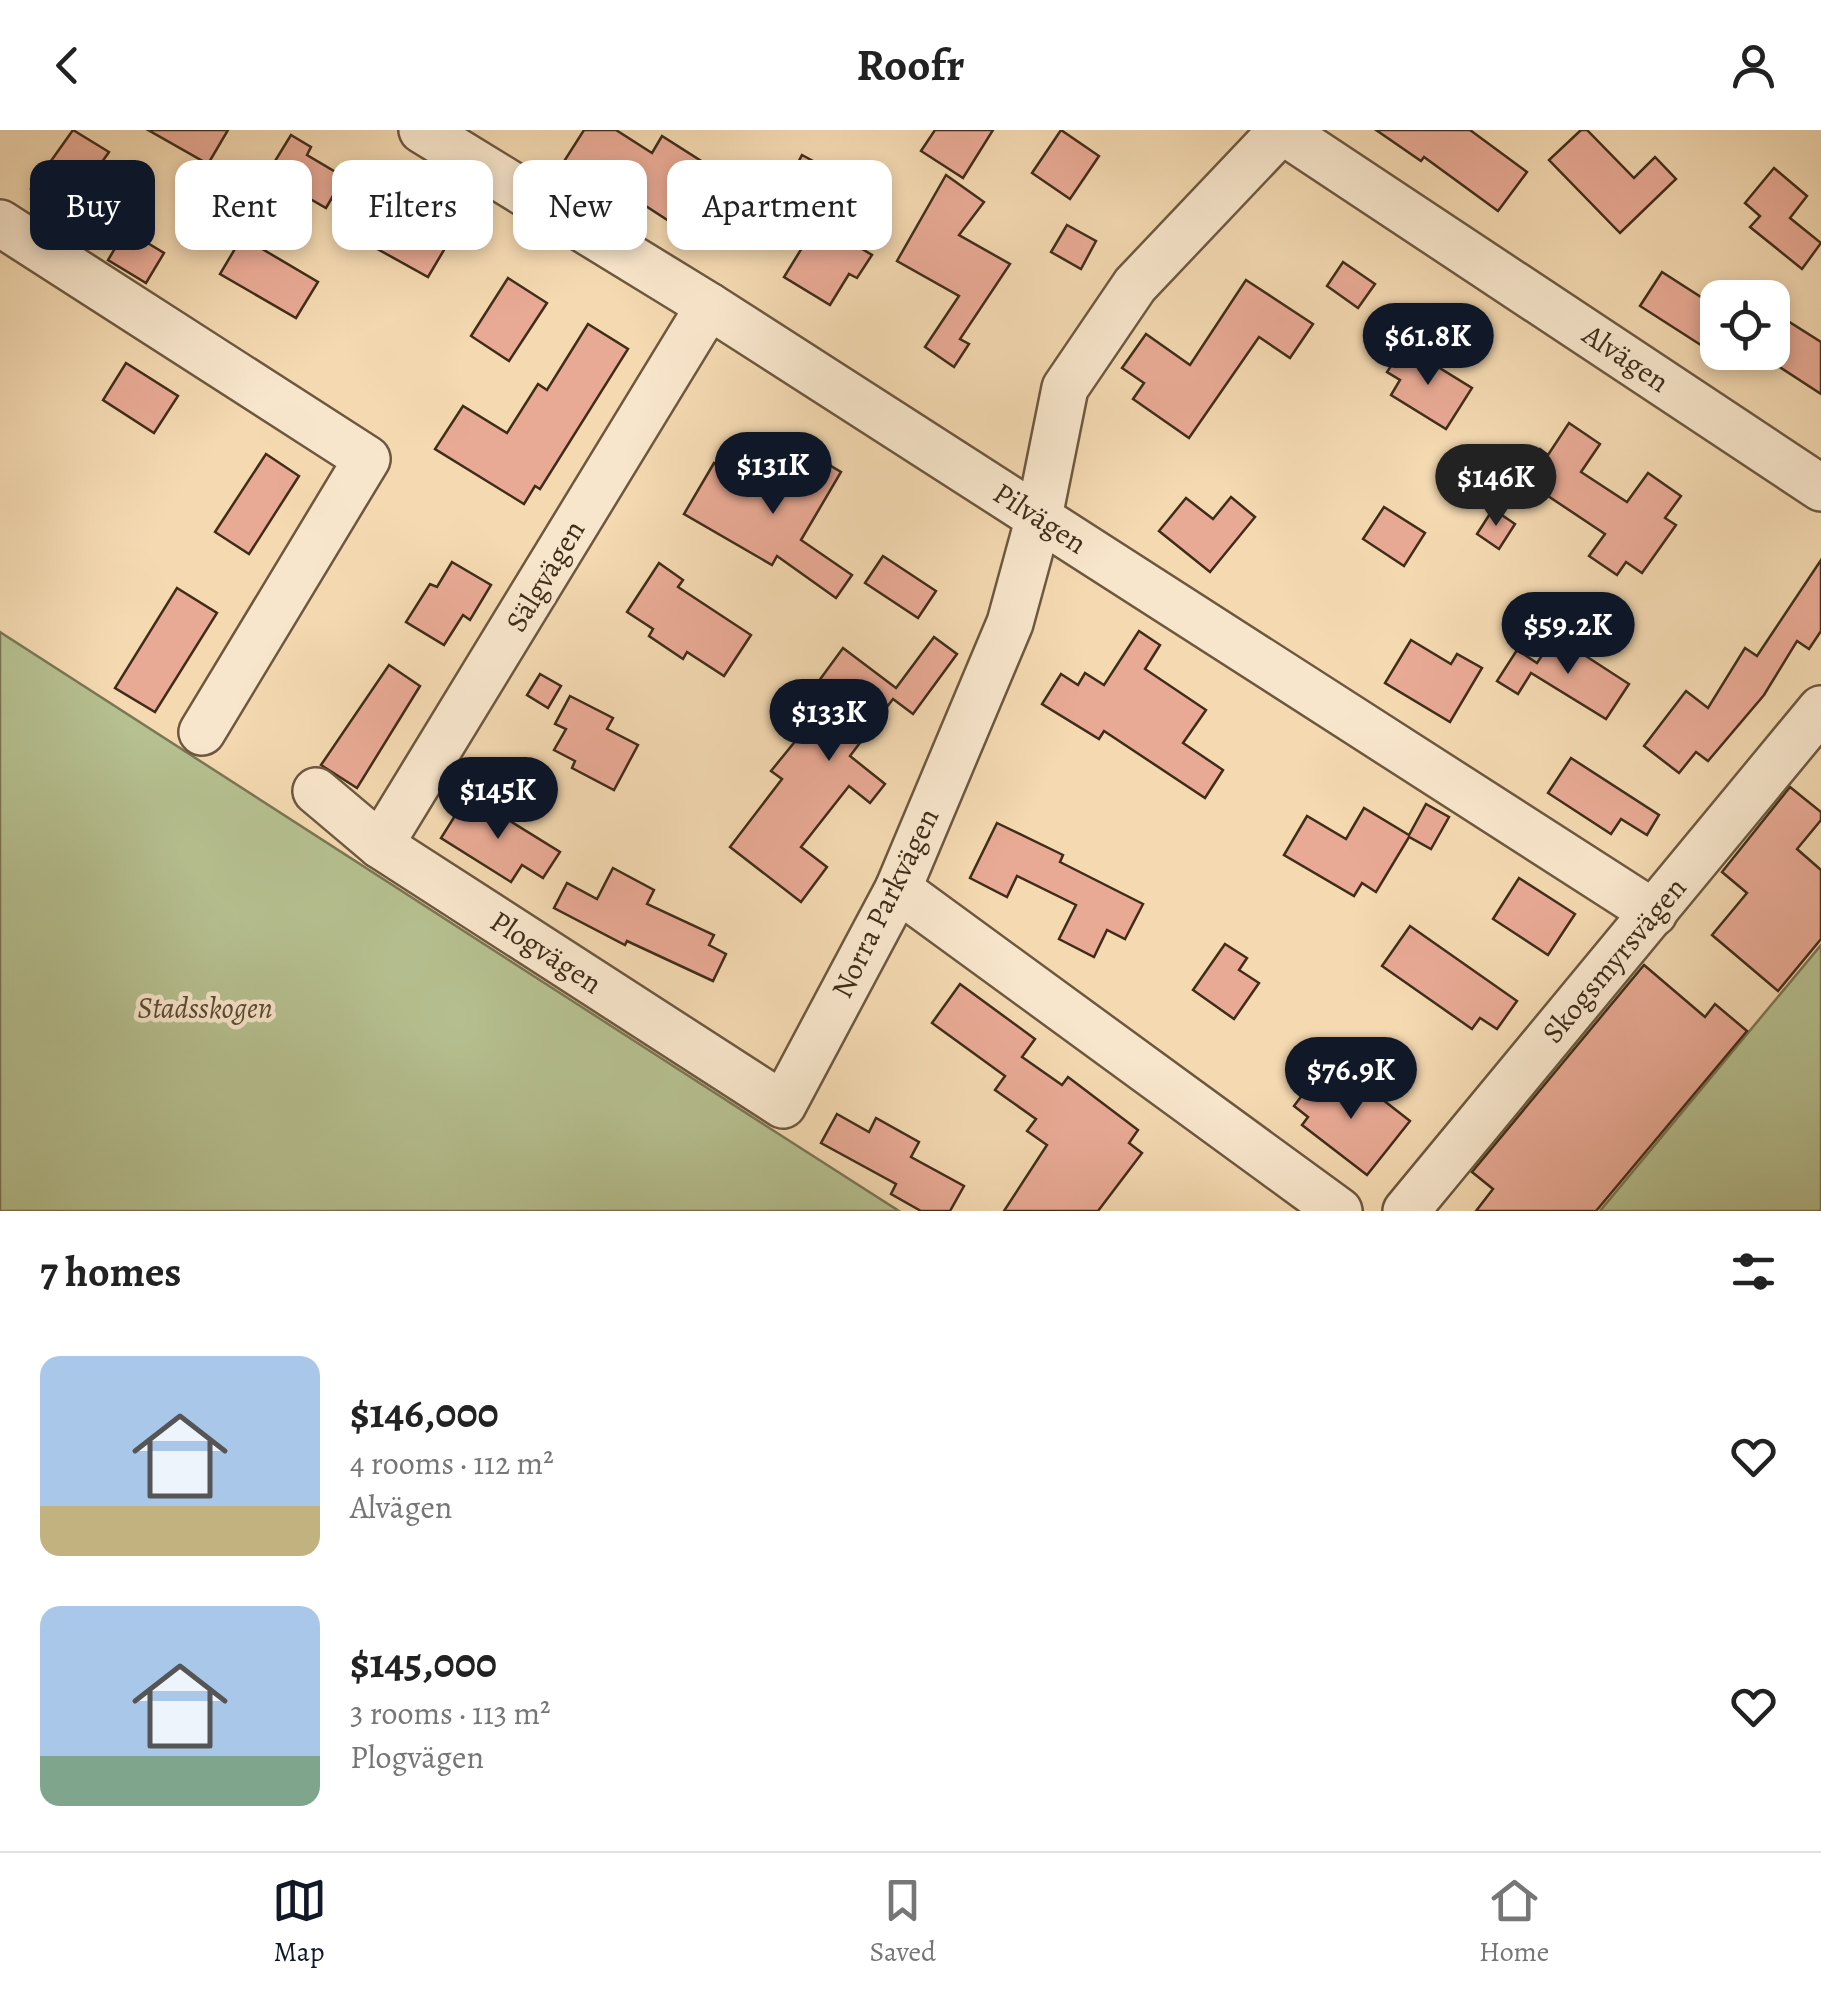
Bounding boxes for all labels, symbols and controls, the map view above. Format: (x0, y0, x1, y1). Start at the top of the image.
text: Roofr (857, 34, 964, 96)
icon: back (40, 38, 95, 93)
icon: person (1726, 38, 1781, 93)
chip: Buy (30, 160, 155, 250)
chip: Rent (175, 160, 312, 250)
chip: Filters (332, 160, 493, 250)
chip: New (513, 160, 647, 250)
chip: Apartment (667, 160, 892, 250)
map controls (1700, 280, 1790, 370)
button: locate (1700, 280, 1790, 370)
pin: $61.8K (1347, 303, 1509, 388)
text: $61.8K (1385, 313, 1471, 357)
street label: Alvägen (1574, 314, 1677, 401)
pin: $131K (703, 432, 843, 517)
text: $131K (737, 442, 809, 486)
pin: $146K (1426, 444, 1566, 529)
text: $146K (1457, 454, 1535, 498)
street label: Pilvägen (986, 473, 1094, 563)
street label: Sälgvägen (496, 513, 594, 639)
pin: $59.2K (1487, 592, 1649, 677)
text: $59.2K (1524, 602, 1612, 646)
pin: $133K (759, 679, 899, 764)
text: $133K (792, 689, 866, 733)
pin: $145K (428, 757, 568, 842)
text: $145K (460, 767, 536, 811)
street label: Norra Parkvägen (822, 801, 948, 1005)
street label: Skogsmyrsvägen (1533, 869, 1695, 1051)
street label: Plogvägen (482, 901, 610, 1003)
park label: Stadsskogen (137, 988, 273, 1028)
pin: $76.9K (1270, 1037, 1432, 1122)
text: $76.9K (1307, 1047, 1395, 1091)
text: 7 homes (40, 1243, 181, 1300)
icon: filters (1726, 1244, 1781, 1299)
text: $146,000 (350, 1384, 499, 1441)
icon: home (120, 1396, 240, 1516)
icon: heart (1726, 1429, 1781, 1484)
text: 4 rooms · 112 m² (350, 1441, 554, 1485)
text: Alvägen (350, 1485, 452, 1529)
text: $145,000 (350, 1634, 497, 1691)
icon: home (120, 1646, 240, 1766)
icon: heart (1726, 1679, 1781, 1734)
text: 3 rooms · 113 m² (350, 1691, 551, 1735)
text: Plogvägen (350, 1735, 484, 1779)
tab: Map (272, 1873, 327, 1971)
tab: Saved (870, 1873, 936, 1971)
tab: Home (1479, 1873, 1549, 1971)

